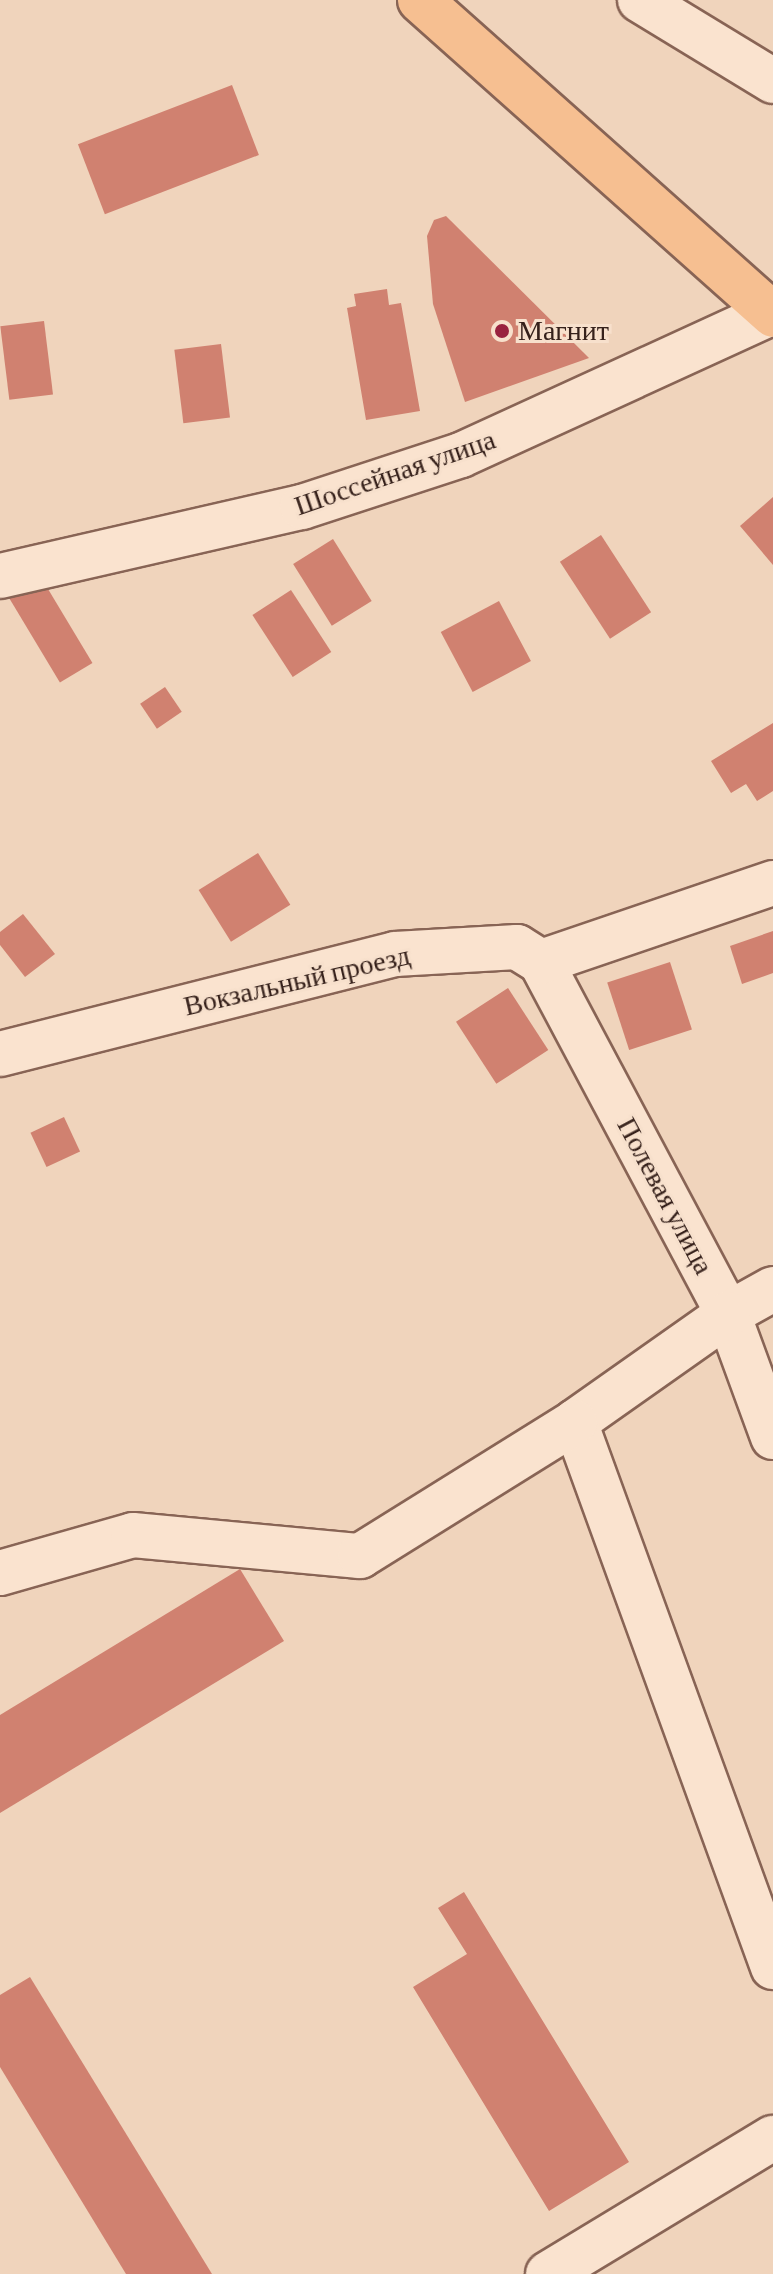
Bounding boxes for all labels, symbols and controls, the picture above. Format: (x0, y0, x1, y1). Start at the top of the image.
place label: Магнит (518, 314, 609, 348)
marker: Магнит (493, 322, 511, 340)
street label: Шоссейная улица (290, 423, 500, 523)
street label: Вокзальный проезд (181, 939, 413, 1023)
street label: Полевая улица (610, 1112, 720, 1280)

